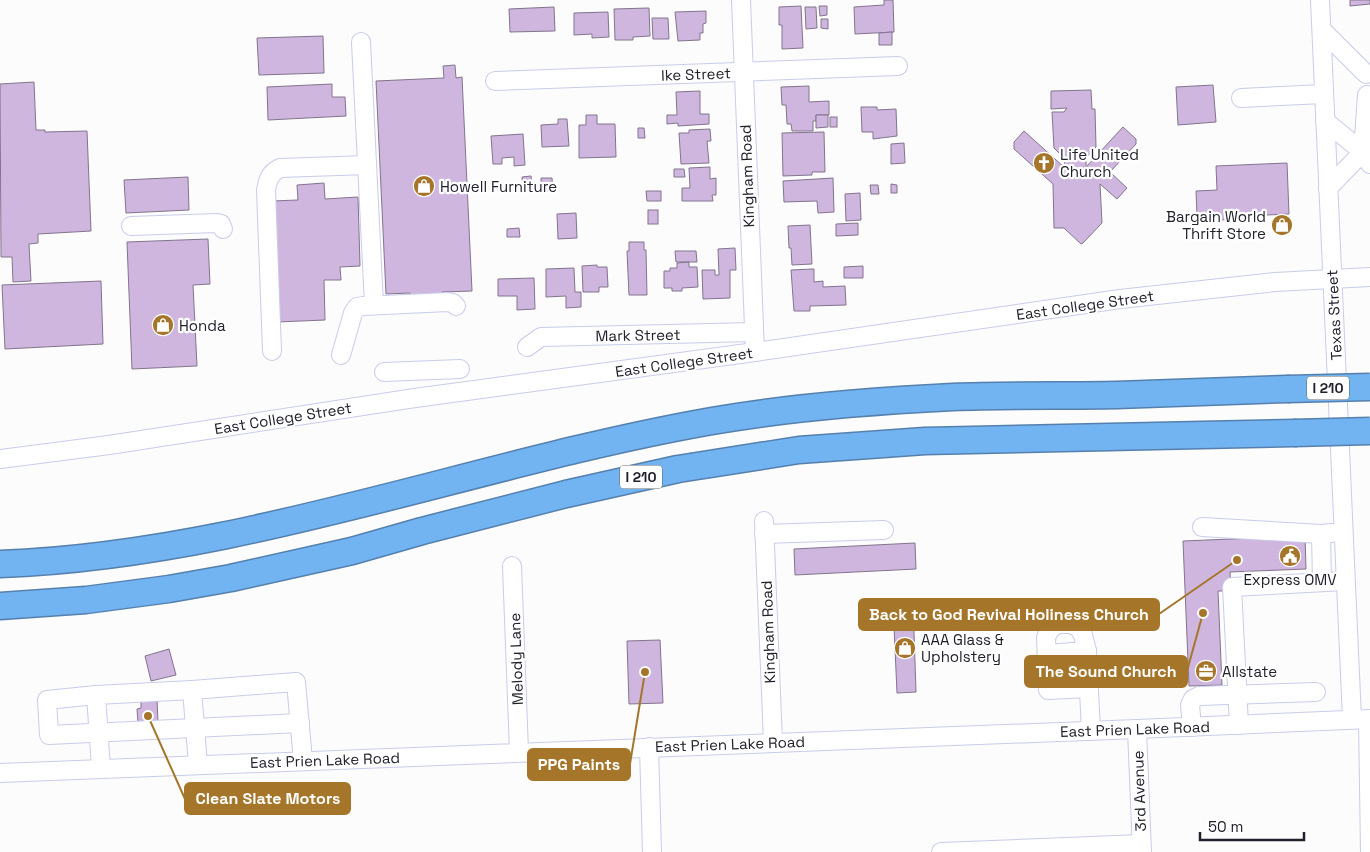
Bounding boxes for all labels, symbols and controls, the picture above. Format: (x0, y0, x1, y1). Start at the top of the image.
street label: Ike Street (661, 63, 731, 85)
street label: Kingham Road (736, 124, 758, 228)
place label: Life United Church (1060, 145, 1139, 181)
church icon: Life United Church (1032, 151, 1056, 175)
shop icon: Howell Furniture (412, 174, 436, 198)
place label: Howell Furniture (440, 177, 557, 196)
place label: Bargain World Thrift Store (1166, 207, 1266, 243)
shop icon: Bargain World Thrift Store (1270, 213, 1294, 237)
street label: Texas Street (1322, 269, 1346, 361)
street label: East College Street (1015, 286, 1155, 324)
shop icon: Honda (151, 313, 175, 337)
place label: Honda (179, 316, 226, 335)
street label: Mark Street (595, 325, 681, 345)
street label: East College Street (614, 343, 754, 381)
road number: I 210 (1307, 376, 1349, 399)
street label: East College Street (213, 398, 353, 438)
road number: I 210 (620, 466, 662, 488)
public building icon: Express OMV (1278, 544, 1302, 568)
place label: Express OMV (1243, 570, 1337, 589)
street label: Kingham Road (757, 580, 779, 684)
callout: Back to God Revival Holiness Church (859, 599, 1159, 630)
text: Back to God Revival Holiness Church (869, 604, 1149, 625)
street label: Melody Lane (505, 612, 527, 705)
place label: AAA Glass & Upholstery (921, 630, 1004, 666)
shop icon: AAA Glass & Upholstery (893, 636, 917, 660)
callout: The Sound Church (1025, 656, 1187, 687)
office icon: Allstate (1194, 659, 1218, 683)
text: The Sound Church (1035, 661, 1177, 682)
place label: Allstate (1222, 662, 1277, 681)
street label: East Prien Lake Road (1060, 717, 1210, 741)
street label: East Prien Lake Road (655, 732, 805, 756)
street label: East Prien Lake Road (250, 748, 400, 772)
callout: PPG Paints (528, 749, 630, 780)
street label: 3rd Avenue (1128, 750, 1150, 832)
text: PPG Paints (538, 754, 620, 775)
callout: Clean Slate Motors (185, 783, 350, 814)
text: Clean Slate Motors (196, 788, 340, 809)
scale bar (1200, 810, 1304, 842)
text: 50 m (1208, 817, 1243, 836)

